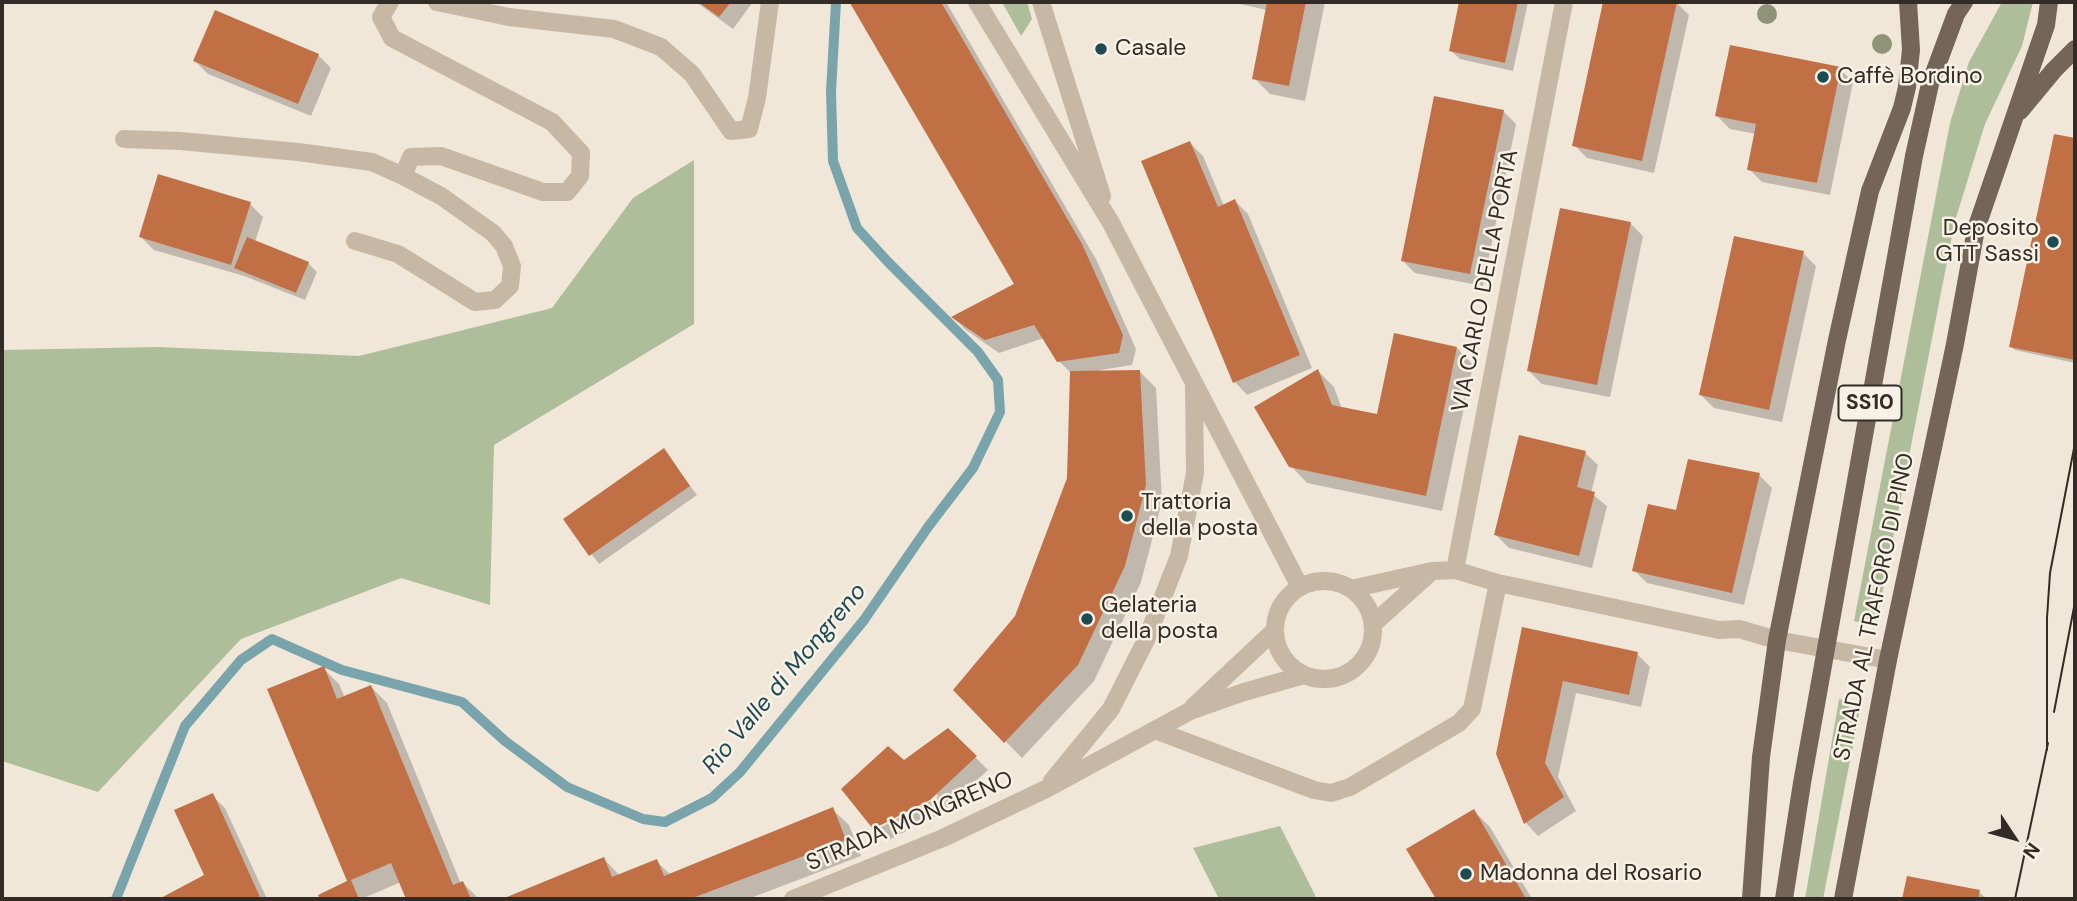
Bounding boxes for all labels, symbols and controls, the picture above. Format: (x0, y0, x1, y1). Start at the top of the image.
place label: Casale (1115, 35, 1186, 63)
marker: Casale (1093, 41, 1109, 57)
place label: Caffè Bordino (1837, 63, 1983, 91)
marker: Caffè Bordino (1815, 69, 1831, 85)
street label: VIA CARLO DELLA PORTA (1447, 147, 1525, 415)
place label: Deposito GTT Sassi (1935, 215, 2039, 269)
marker: Deposito GTT Sassi (2045, 234, 2061, 250)
road number: SS10 (1839, 386, 1902, 420)
street label: STRADA AL TRAFORO DI PINO (1829, 451, 1921, 763)
place label: Trattoria della posta (1141, 489, 1258, 543)
marker: Trattoria della posta (1119, 508, 1135, 524)
water label: Rio Valle di Mongreno (697, 578, 873, 780)
place label: Gelateria della posta (1101, 592, 1218, 646)
marker: Gelateria della posta (1079, 611, 1095, 627)
street label: STRADA MONGRENO (803, 766, 1017, 878)
north arrow (1979, 803, 2049, 873)
text: N (2017, 838, 2046, 864)
place label: Madonna del Rosario (1480, 860, 1702, 888)
marker: Madonna del Rosario (1458, 866, 1474, 882)

